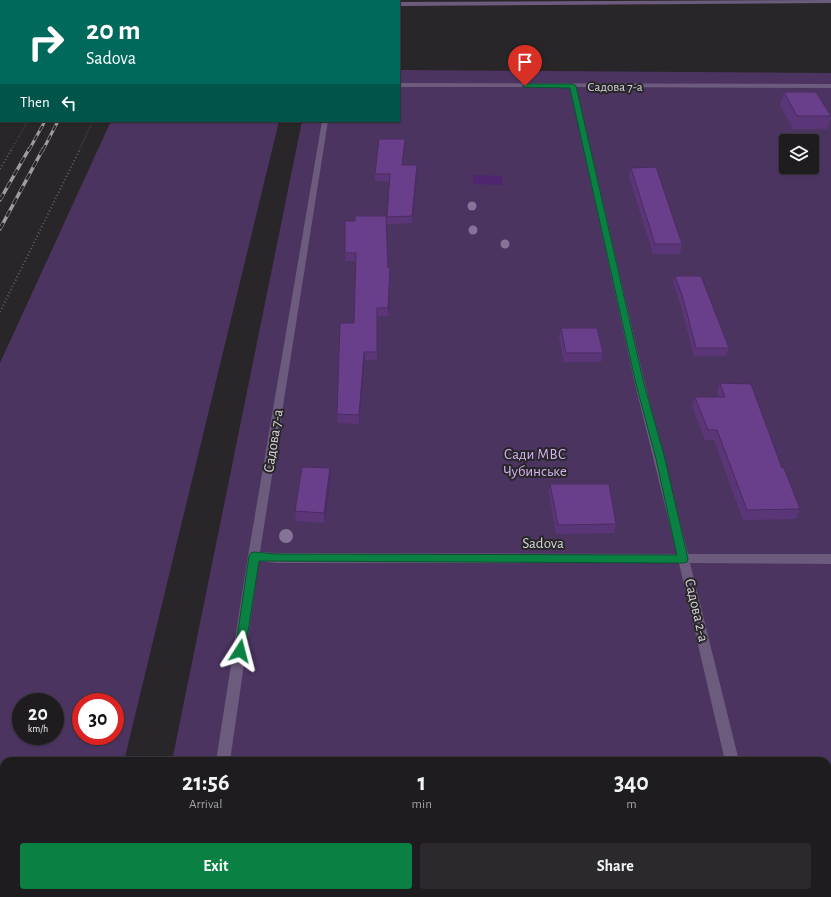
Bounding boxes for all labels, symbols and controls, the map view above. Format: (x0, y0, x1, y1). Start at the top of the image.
icon: right (20, 16, 72, 68)
text: 20 m (86, 17, 141, 45)
pin (508, 45, 542, 86)
text: Sadova (86, 50, 136, 68)
icon: arrive (514, 51, 536, 73)
street label: Садова 7-а (587, 81, 643, 94)
icon: left (58, 92, 80, 114)
text: Then (20, 95, 50, 110)
map controls (779, 134, 819, 174)
button: layers (779, 134, 819, 174)
street label: Садова 7-а (261, 408, 286, 474)
park label: Сади МВС Чубинське (503, 447, 567, 479)
street label: Sadova (522, 536, 564, 551)
street label: Садова 2-а (682, 577, 711, 643)
position arrow (219, 630, 261, 672)
speed limit sign: 30 (72, 693, 124, 745)
text: 20 (28, 704, 48, 724)
text: km/h (28, 724, 48, 734)
text: 21:56 (182, 771, 230, 795)
text: 1 (417, 771, 426, 795)
text: 340 (614, 771, 649, 795)
text: Arrival (189, 798, 223, 811)
text: min (412, 798, 432, 811)
text: m (626, 798, 637, 811)
button: Exit (20, 843, 412, 889)
button: Share (420, 843, 811, 889)

